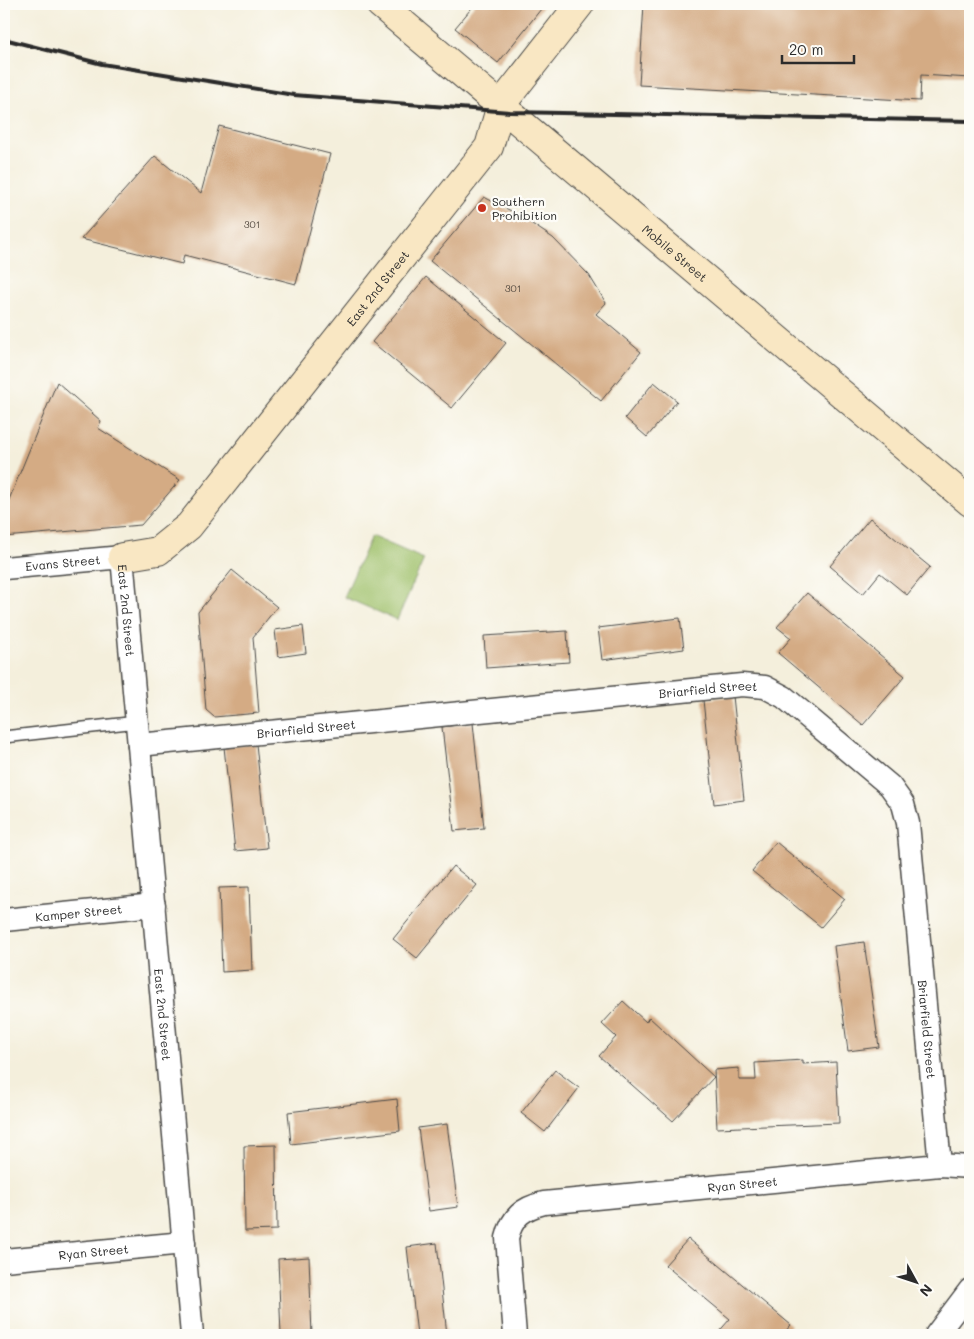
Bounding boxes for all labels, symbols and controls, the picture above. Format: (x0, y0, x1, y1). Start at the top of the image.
scale bar (782, 32, 854, 64)
text: 20 m (789, 39, 823, 59)
place label: Southern Prohibition (492, 193, 557, 223)
marker: Southern Prohibition (476, 202, 488, 214)
house number: 301 (244, 217, 260, 231)
street label: Mobile Street (639, 221, 711, 285)
street label: East 2nd Street (343, 247, 412, 329)
house number: 301 (505, 281, 521, 295)
street label: Evans Street (25, 551, 101, 574)
street label: East 2nd Street (115, 564, 139, 657)
street label: Briarfield Street (658, 677, 758, 701)
street label: Briarfield Street (256, 715, 356, 741)
street label: Kamper Street (34, 900, 123, 925)
street label: East 2nd Street (151, 968, 175, 1061)
street label: Briarfield Street (915, 979, 940, 1079)
street label: Ryan Street (707, 1173, 778, 1195)
street label: Ryan Street (58, 1240, 129, 1263)
north arrow (892, 1256, 942, 1306)
text: N (916, 1280, 937, 1301)

